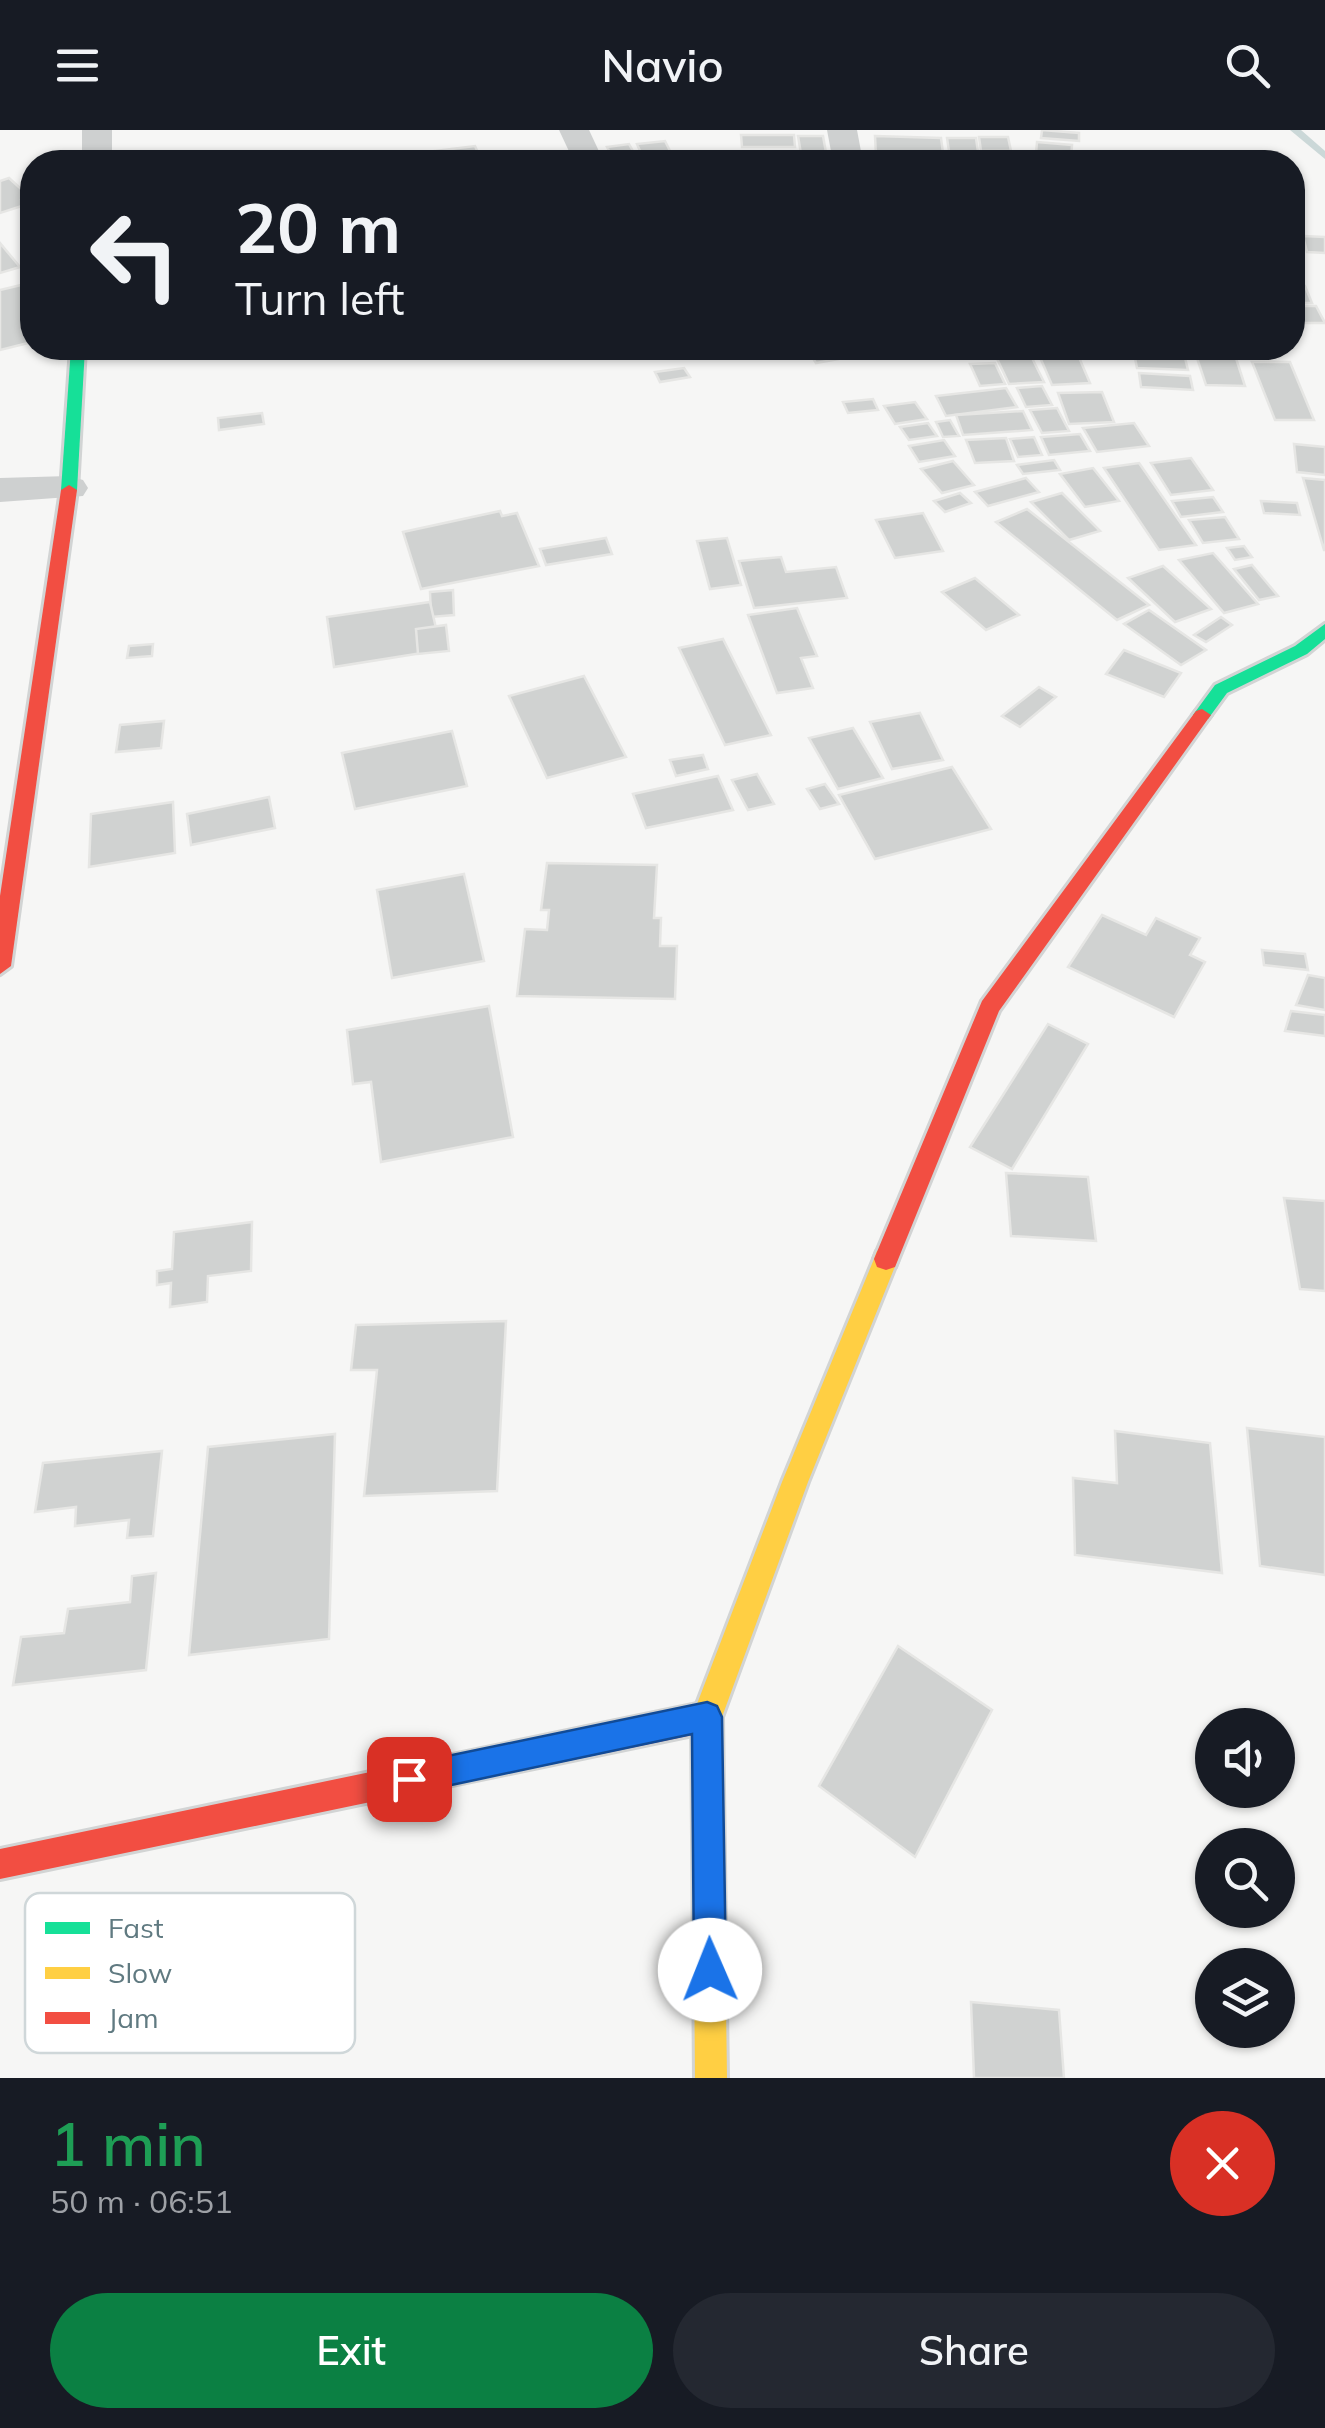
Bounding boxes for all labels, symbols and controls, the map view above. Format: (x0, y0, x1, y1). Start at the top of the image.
text: Navio (601, 37, 724, 93)
icon: menu (50, 38, 105, 93)
icon: search (1220, 38, 1275, 93)
text: 20 m (235, 183, 401, 271)
icon: left (70, 190, 200, 320)
text: Turn left (235, 270, 404, 326)
map controls (1195, 1708, 1295, 2048)
button: sound (1195, 1708, 1295, 1808)
pin (367, 1737, 452, 1822)
icon: arrive (382, 1752, 437, 1807)
button: search (1195, 1828, 1295, 1928)
legend (25, 1893, 355, 2053)
text: Fast (108, 1910, 164, 1945)
position arrow (658, 1918, 762, 2022)
button: layers (1195, 1948, 1295, 2048)
text: Slow (108, 1955, 172, 1990)
text: Jam (108, 2000, 159, 2035)
text: 1 min (50, 2106, 206, 2181)
button: close (1170, 2111, 1275, 2216)
text: 50 m · 06:51 (50, 2181, 233, 2221)
button: Exit (50, 2293, 653, 2408)
button: Share (673, 2293, 1275, 2408)

